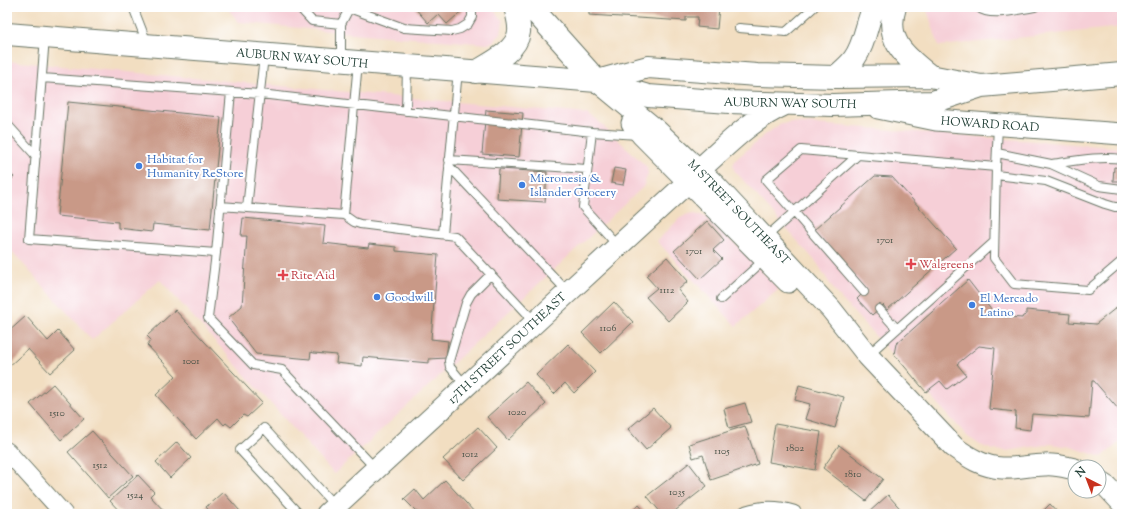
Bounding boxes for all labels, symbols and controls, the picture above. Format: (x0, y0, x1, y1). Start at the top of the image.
street label: AUBURN WAY SOUTH (235, 44, 369, 74)
street label: AUBURN WAY SOUTH (723, 94, 857, 114)
street label: HOWARD ROAD (940, 113, 1040, 137)
place label: Habitat for Humanity ReStore (147, 151, 244, 183)
street label: M STREET SOUTHEAST (683, 156, 794, 270)
marker: Habitat for Humanity ReStore (134, 161, 144, 171)
place label: Micronesia & Islander Grocery (530, 170, 616, 202)
marker: Micronesia & Islander Grocery (517, 180, 527, 190)
house number: 1701 (877, 233, 894, 248)
house number: 1701 (686, 244, 703, 259)
place label: Walgreens (919, 256, 974, 274)
marker: Walgreens (906, 259, 916, 269)
place label: Rite Aid (291, 267, 335, 285)
marker: Rite Aid (278, 270, 288, 280)
house number: 1112 (660, 283, 675, 298)
street label: 17TH STREET SOUTHEAST (444, 288, 572, 409)
place label: Goodwill (385, 289, 434, 307)
place label: El Mercado Latino (980, 290, 1039, 322)
marker: Goodwill (372, 292, 382, 302)
marker: El Mercado Latino (967, 300, 977, 310)
house number: 1106 (600, 321, 617, 336)
house number: 1001 (182, 354, 200, 369)
house number: 1020 (508, 405, 526, 420)
house number: 1510 (49, 406, 65, 421)
house number: 1802 (786, 441, 804, 456)
house number: 1105 (714, 444, 730, 459)
house number: 1012 (462, 447, 479, 462)
house number: 1512 (93, 458, 108, 473)
north arrow (1067, 459, 1107, 499)
text: N (1072, 463, 1090, 482)
house number: 1810 (845, 467, 862, 482)
house number: 1035 (669, 485, 686, 500)
house number: 1524 (127, 488, 143, 503)

